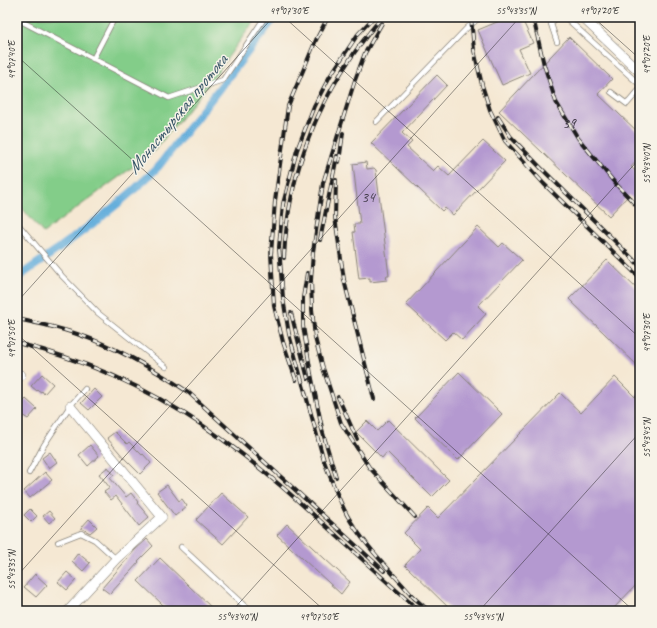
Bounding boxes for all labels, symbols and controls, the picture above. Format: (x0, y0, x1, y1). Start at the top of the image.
text: 49°07'30"E (270, 4, 310, 17)
text: 55°43'35"N (496, 4, 538, 17)
text: 49°07'20"E (580, 4, 620, 17)
text: 49°07'20"E (640, 34, 653, 74)
text: 49°07'40"E (5, 39, 18, 79)
water label: Монастырская протока (122, 48, 233, 178)
house number: 39 (562, 114, 577, 133)
text: 55°43'40"N (640, 142, 653, 184)
house number: 34 (361, 188, 376, 207)
text: 49°07'30"E (640, 312, 653, 352)
text: 49°07'50"E (5, 318, 18, 358)
text: 55°43'45"N (640, 416, 653, 458)
text: 55°43'35"N (5, 548, 18, 590)
text: 55°43'40"N (217, 610, 259, 623)
text: 49°07'50"E (300, 610, 340, 623)
text: 55°43'45"N (463, 610, 505, 623)

